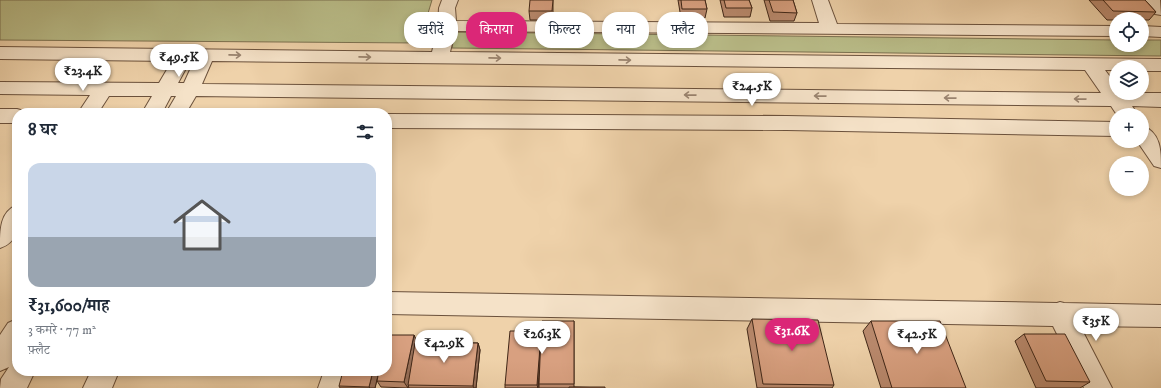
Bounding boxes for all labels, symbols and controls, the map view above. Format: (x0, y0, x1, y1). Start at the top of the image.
chip: खरीदें (404, 12, 458, 48)
chip: किराया (466, 12, 527, 48)
chip: फ़िल्टर (535, 12, 594, 48)
chip: नया (602, 12, 649, 48)
chip: फ़्लैट (657, 12, 708, 48)
map controls (1109, 12, 1149, 196)
button: locate (1109, 12, 1149, 52)
pin: ₹49.5K (146, 44, 212, 78)
text: ₹49.5K (159, 49, 199, 65)
one-way arrow (228, 51, 241, 59)
one-way arrow (358, 53, 371, 61)
one-way arrow (488, 54, 501, 62)
one-way arrow (618, 56, 631, 63)
pin: ₹23.4K (50, 58, 116, 92)
button: layers (1109, 60, 1149, 100)
text: ₹23.4K (64, 63, 102, 79)
pin: ₹24.5K (719, 73, 785, 107)
text: ₹24.5K (732, 78, 772, 94)
one-way arrow (684, 91, 697, 99)
one-way arrow (814, 92, 827, 100)
one-way arrow (944, 94, 957, 102)
one-way arrow (1074, 95, 1087, 103)
button: + (1109, 108, 1149, 148)
text: 8 घर (28, 119, 57, 141)
icon: filters (354, 121, 376, 143)
button: − (1109, 156, 1149, 196)
icon: home (166, 189, 238, 261)
text: ₹31,600/माह (28, 295, 110, 317)
pin: ₹35K (1072, 308, 1120, 342)
text: ₹35K (1082, 313, 1110, 329)
pin: ₹31.6K (759, 318, 825, 352)
pin: ₹26.3K (509, 321, 575, 355)
pin: ₹42.5K (884, 321, 950, 355)
text: 3 कमरे · 77 m² (28, 322, 96, 338)
text: ₹31.6K (774, 323, 810, 339)
text: ₹26.3K (523, 326, 561, 342)
text: ₹42.5K (897, 326, 937, 342)
pin: ₹42.9K (411, 330, 477, 364)
text: ₹42.9K (424, 335, 464, 351)
text: फ़्लैट (28, 342, 50, 358)

